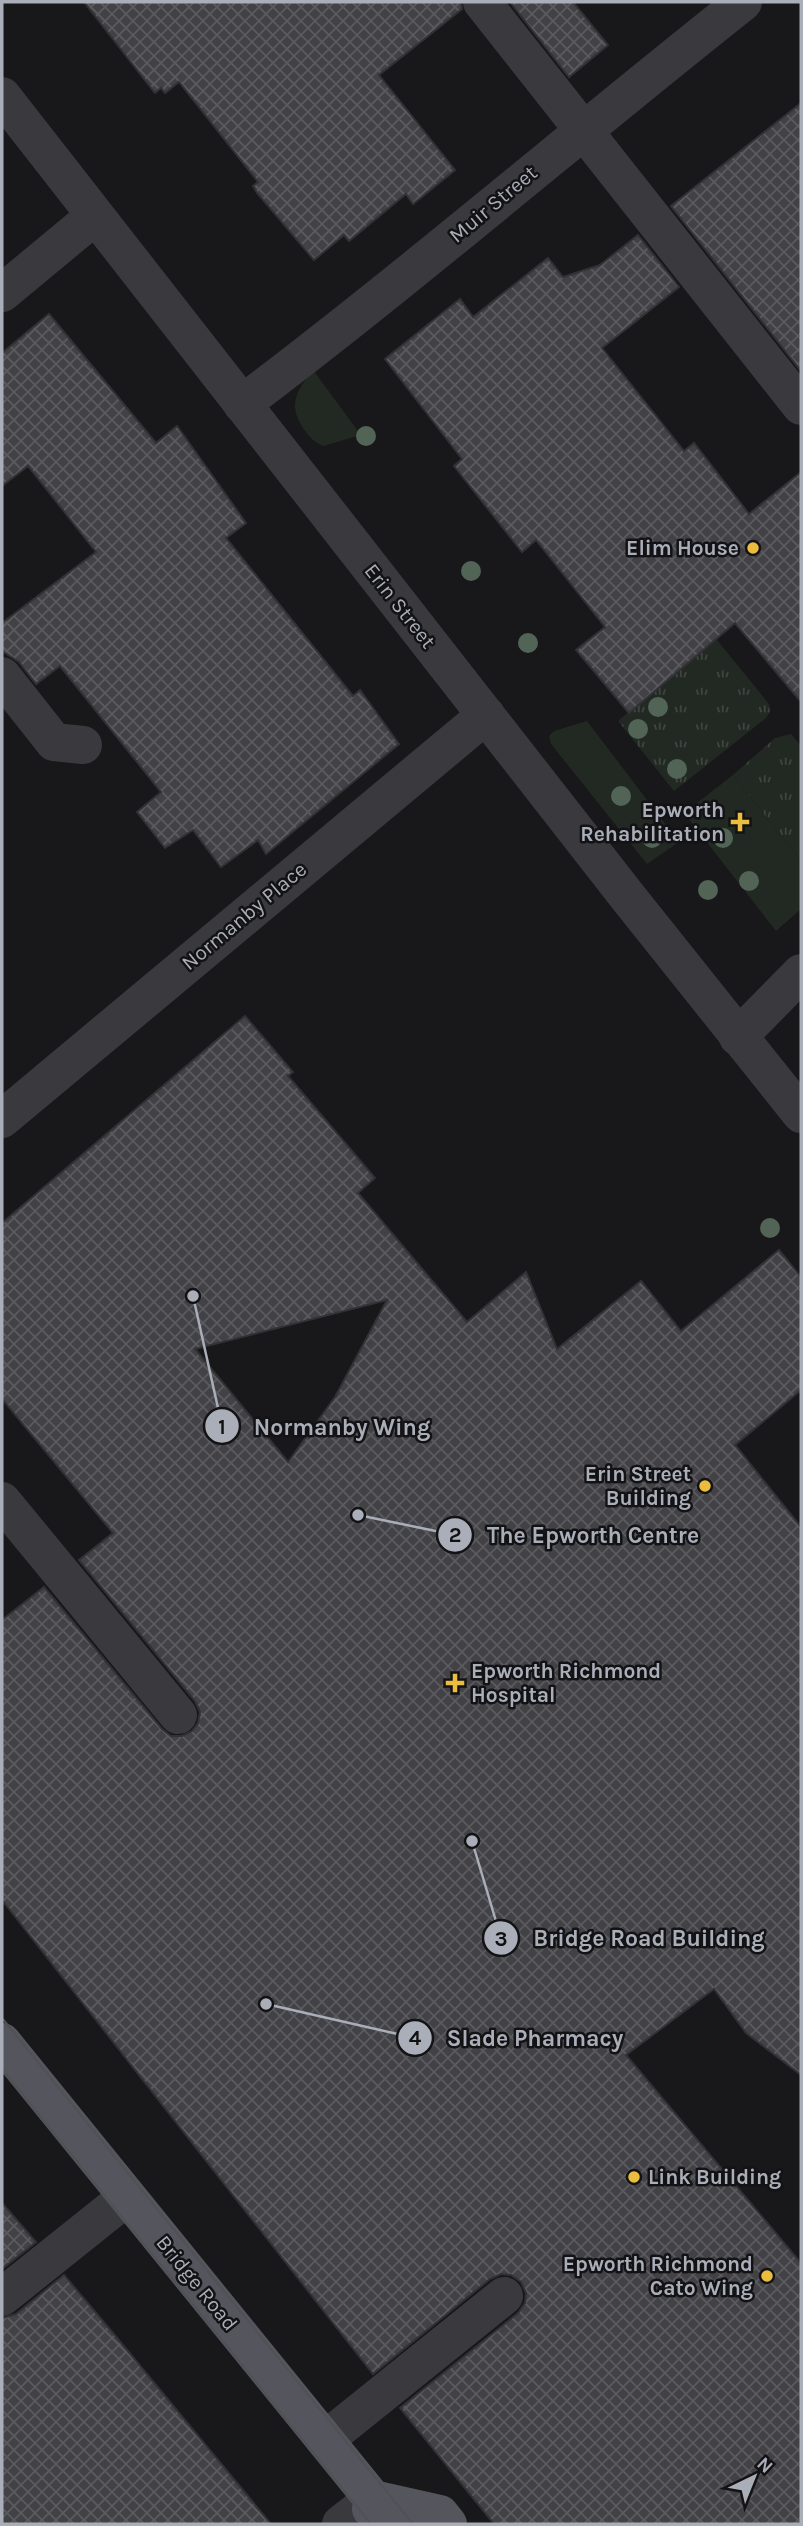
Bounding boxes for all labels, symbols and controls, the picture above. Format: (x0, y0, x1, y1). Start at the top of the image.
street label: Muir Street (444, 160, 542, 248)
place label: Elim House (626, 536, 739, 560)
marker: Elim House (745, 540, 761, 556)
street label: Erin Street (359, 559, 441, 653)
place label: Epworth Rehabilitation (580, 798, 724, 846)
marker: Epworth Rehabilitation (730, 812, 750, 832)
street label: Normanby Place (177, 857, 311, 975)
callout: Normanby Wing (204, 1404, 444, 1448)
text: Normanby Wing (254, 1414, 430, 1441)
text: 1 (218, 1415, 226, 1439)
place label: Erin Street Building (585, 1462, 691, 1510)
marker: Erin Street Building (697, 1478, 713, 1494)
callout: The Epworth Centre (438, 1513, 713, 1557)
text: The Epworth Centre (487, 1522, 699, 1549)
text: 2 (449, 1523, 461, 1547)
place label: Epworth Richmond Hospital (471, 1659, 661, 1707)
marker: Epworth Richmond Hospital (445, 1673, 465, 1693)
callout: Bridge Road Building (484, 1916, 778, 1960)
text: Bridge Road Building (533, 1925, 765, 1952)
text: 3 (494, 1927, 508, 1951)
callout: Slade Pharmacy (398, 2016, 637, 2060)
text: Slade Pharmacy (447, 2025, 624, 2052)
text: 4 (409, 2026, 422, 2050)
place label: Link Building (648, 2165, 781, 2189)
marker: Link Building (626, 2169, 642, 2185)
street label: Bridge Road (151, 2231, 243, 2335)
place label: Epworth Richmond Cato Wing (563, 2252, 753, 2300)
marker: Epworth Richmond Cato Wing (759, 2268, 775, 2284)
north arrow (719, 2442, 789, 2512)
text: N (752, 2453, 777, 2478)

